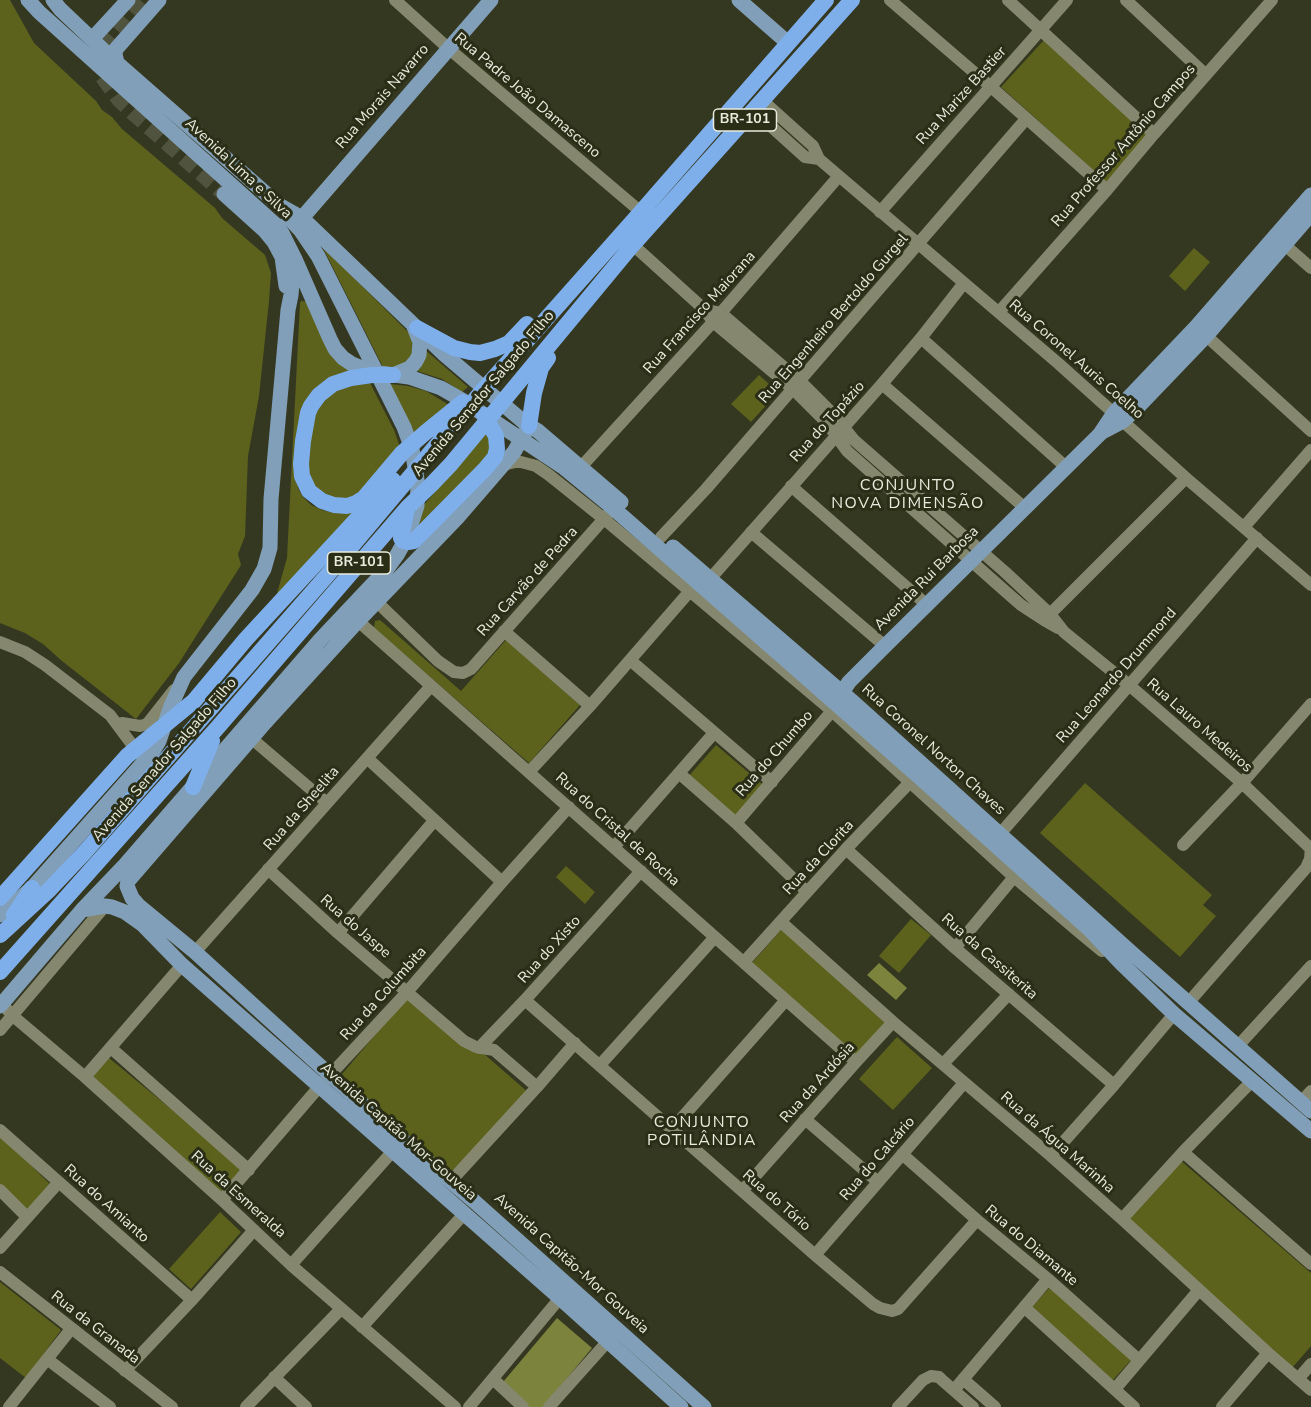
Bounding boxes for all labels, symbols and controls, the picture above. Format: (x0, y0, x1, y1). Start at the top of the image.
street label: Rua Padre João Damasceno (450, 30, 604, 162)
street label: Rua Morais Navarro (333, 41, 433, 153)
street label: Rua Marize Bastier (913, 43, 1011, 149)
street label: Rua Professor Antônio Campos (1048, 61, 1200, 231)
road number: BR-101 (714, 109, 777, 131)
street label: Avenida Lima e Silva (181, 115, 295, 223)
street label: Rua Engenheiro Bertoldo Gurgel (755, 231, 913, 407)
street label: Rua Francisco Maiorana (640, 248, 760, 378)
street label: Rua Coronel Auris Coelho (1005, 296, 1147, 424)
street label: Avenida Senador Salgado Filho (409, 307, 559, 481)
street label: Rua do Topázio (787, 378, 869, 466)
district label: CONJUNTO NOVA DIMENSÃO (831, 476, 985, 514)
street label: Rua Carvão de Pedra (474, 523, 582, 641)
street label: Avenida Rui Barbosa (871, 523, 983, 635)
road number: BR-101 (328, 552, 391, 574)
street label: Rua Leonardo Drummond (1053, 605, 1181, 747)
street label: Avenida Senador Salgado Filho (89, 675, 241, 845)
street label: Rua Lauro Medeiros (1143, 675, 1255, 777)
street label: Rua Coronel Norton Chaves (858, 681, 1008, 819)
street label: Rua do Chumbo (733, 707, 817, 801)
street label: Rua da Sheelita (261, 763, 343, 855)
street label: Rua do Cristal de Rocha (551, 769, 683, 891)
street label: Rua da Clorita (780, 817, 858, 899)
street label: Rua do Jaspe (316, 891, 394, 963)
street label: Rua da Cassiterita (937, 910, 1041, 1004)
street label: Rua do Xisto (515, 912, 585, 988)
street label: Rua da Columbita (337, 943, 431, 1045)
street label: Rua da Ardósia (777, 1039, 859, 1127)
street label: Avenida Capitão Mor-Gouveia (316, 1059, 480, 1205)
street label: Rua da Água Marinha (996, 1089, 1118, 1197)
district label: CONJUNTO POTILÂNDIA (647, 1113, 757, 1151)
street label: Rua do Calcário (837, 1113, 919, 1205)
street label: Rua da Esmeralda (187, 1148, 289, 1242)
street label: Rua do Amianto (60, 1161, 152, 1247)
street label: Rua do Tório (738, 1166, 814, 1236)
street label: Avenida Capitão-Mor Gouveia (490, 1190, 652, 1338)
street label: Rua do Diamante (981, 1202, 1081, 1290)
street label: Rua da Granada (47, 1288, 143, 1368)

